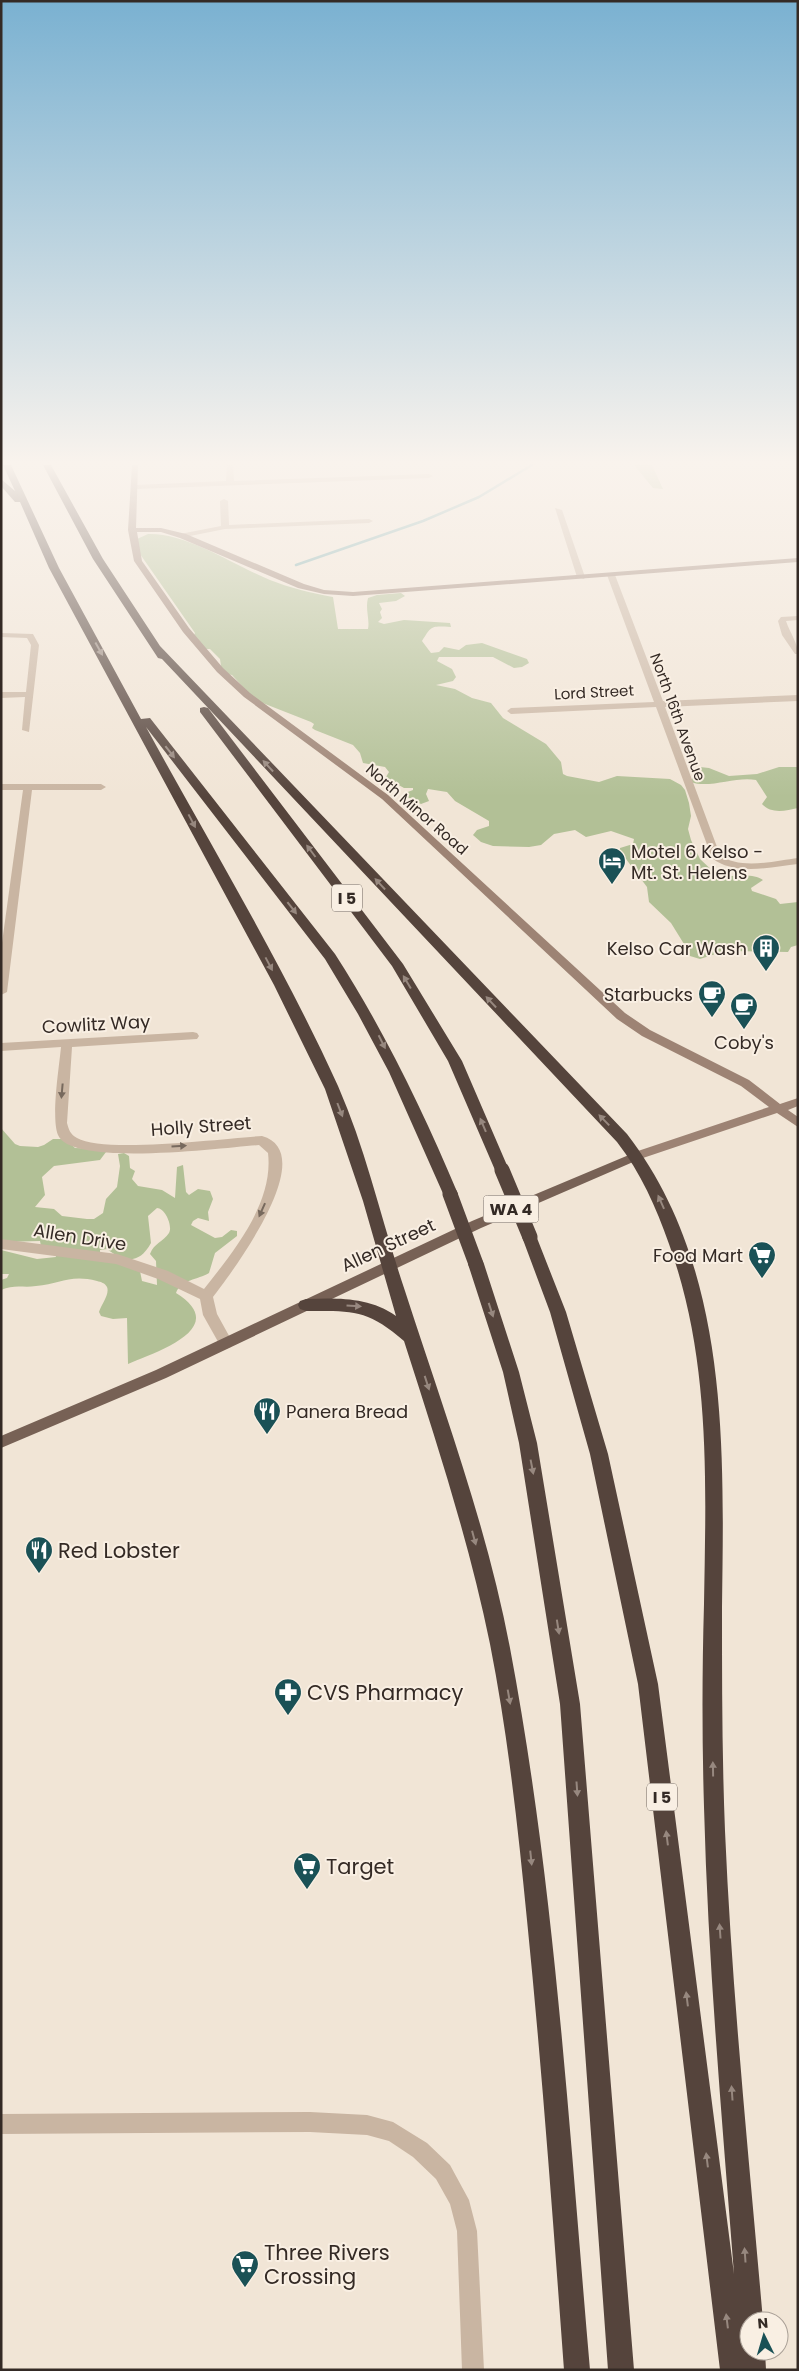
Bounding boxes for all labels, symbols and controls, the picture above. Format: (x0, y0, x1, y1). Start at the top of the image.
one-way arrow (95, 642, 103, 657)
street label: North 16th Avenue (645, 650, 711, 784)
street label: Lord Street (554, 679, 634, 705)
one-way arrow (165, 745, 176, 758)
street label: North Minor Road (361, 759, 473, 859)
one-way arrow (262, 760, 274, 772)
one-way arrow (188, 814, 196, 828)
place label: Motel 6 Kelso - Mt. St. Helens (631, 839, 763, 885)
one-way arrow (305, 845, 316, 858)
hotel icon: Motel 6 Kelso - Mt. St. Helens (597, 846, 627, 885)
one-way arrow (374, 879, 386, 891)
road number: I 5 (332, 884, 362, 911)
one-way arrow (286, 901, 297, 914)
building icon: Kelso Car Wash (751, 933, 781, 972)
place label: Kelso Car Wash (607, 936, 747, 961)
one-way arrow (265, 957, 274, 971)
one-way arrow (403, 975, 412, 988)
cafe icon: Starbucks (697, 979, 727, 1018)
place label: Starbucks (604, 982, 693, 1007)
cafe icon: Coby's (729, 991, 759, 1030)
one-way arrow (485, 997, 497, 1009)
street label: Cowlitz Way (41, 1009, 151, 1039)
place label: Coby's (714, 1030, 774, 1055)
one-way arrow (378, 1035, 386, 1050)
one-way arrow (58, 1084, 66, 1100)
one-way arrow (336, 1103, 344, 1118)
street label: Holly Street (150, 1110, 252, 1142)
one-way arrow (598, 1114, 610, 1126)
one-way arrow (478, 1118, 486, 1132)
one-way arrow (172, 1142, 188, 1150)
one-way arrow (656, 1195, 664, 1209)
road number: WA 4 (484, 1196, 538, 1222)
one-way arrow (258, 1203, 266, 1217)
street label: Allen Street (337, 1212, 439, 1278)
street label: Allen Drive (32, 1217, 128, 1257)
supermarket icon: Food Mart (747, 1240, 777, 1279)
place label: Food Mart (653, 1243, 743, 1268)
one-way arrow (347, 1302, 363, 1310)
one-way arrow (487, 1303, 495, 1318)
one-way arrow (423, 1376, 431, 1391)
restaurant icon: Panera Bread (252, 1396, 282, 1435)
place label: Panera Bread (286, 1399, 408, 1424)
one-way arrow (528, 1460, 536, 1475)
one-way arrow (470, 1531, 478, 1546)
restaurant icon: Red Lobster (24, 1535, 54, 1574)
place label: Red Lobster (58, 1536, 180, 1565)
one-way arrow (555, 1620, 563, 1636)
pharmacy icon: CVS Pharmacy (273, 1677, 303, 1716)
place label: CVS Pharmacy (307, 1678, 464, 1707)
one-way arrow (505, 1689, 513, 1705)
one-way arrow (709, 1760, 717, 1776)
one-way arrow (573, 1781, 581, 1797)
road number: I 5 (647, 1784, 677, 1810)
one-way arrow (663, 1829, 671, 1845)
one-way arrow (527, 1850, 535, 1866)
supermarket icon: Target (292, 1851, 322, 1890)
place label: Target (326, 1852, 394, 1881)
one-way arrow (716, 1923, 724, 1939)
one-way arrow (683, 1991, 691, 2007)
one-way arrow (728, 2085, 736, 2101)
one-way arrow (703, 2152, 711, 2168)
place label: Three Rivers Crossing (264, 2238, 390, 2291)
one-way arrow (740, 2247, 748, 2263)
supermarket icon: Three Rivers Crossing (230, 2249, 260, 2288)
north arrow (739, 2311, 789, 2361)
one-way arrow (723, 2313, 731, 2329)
text: N (757, 2313, 769, 2333)

